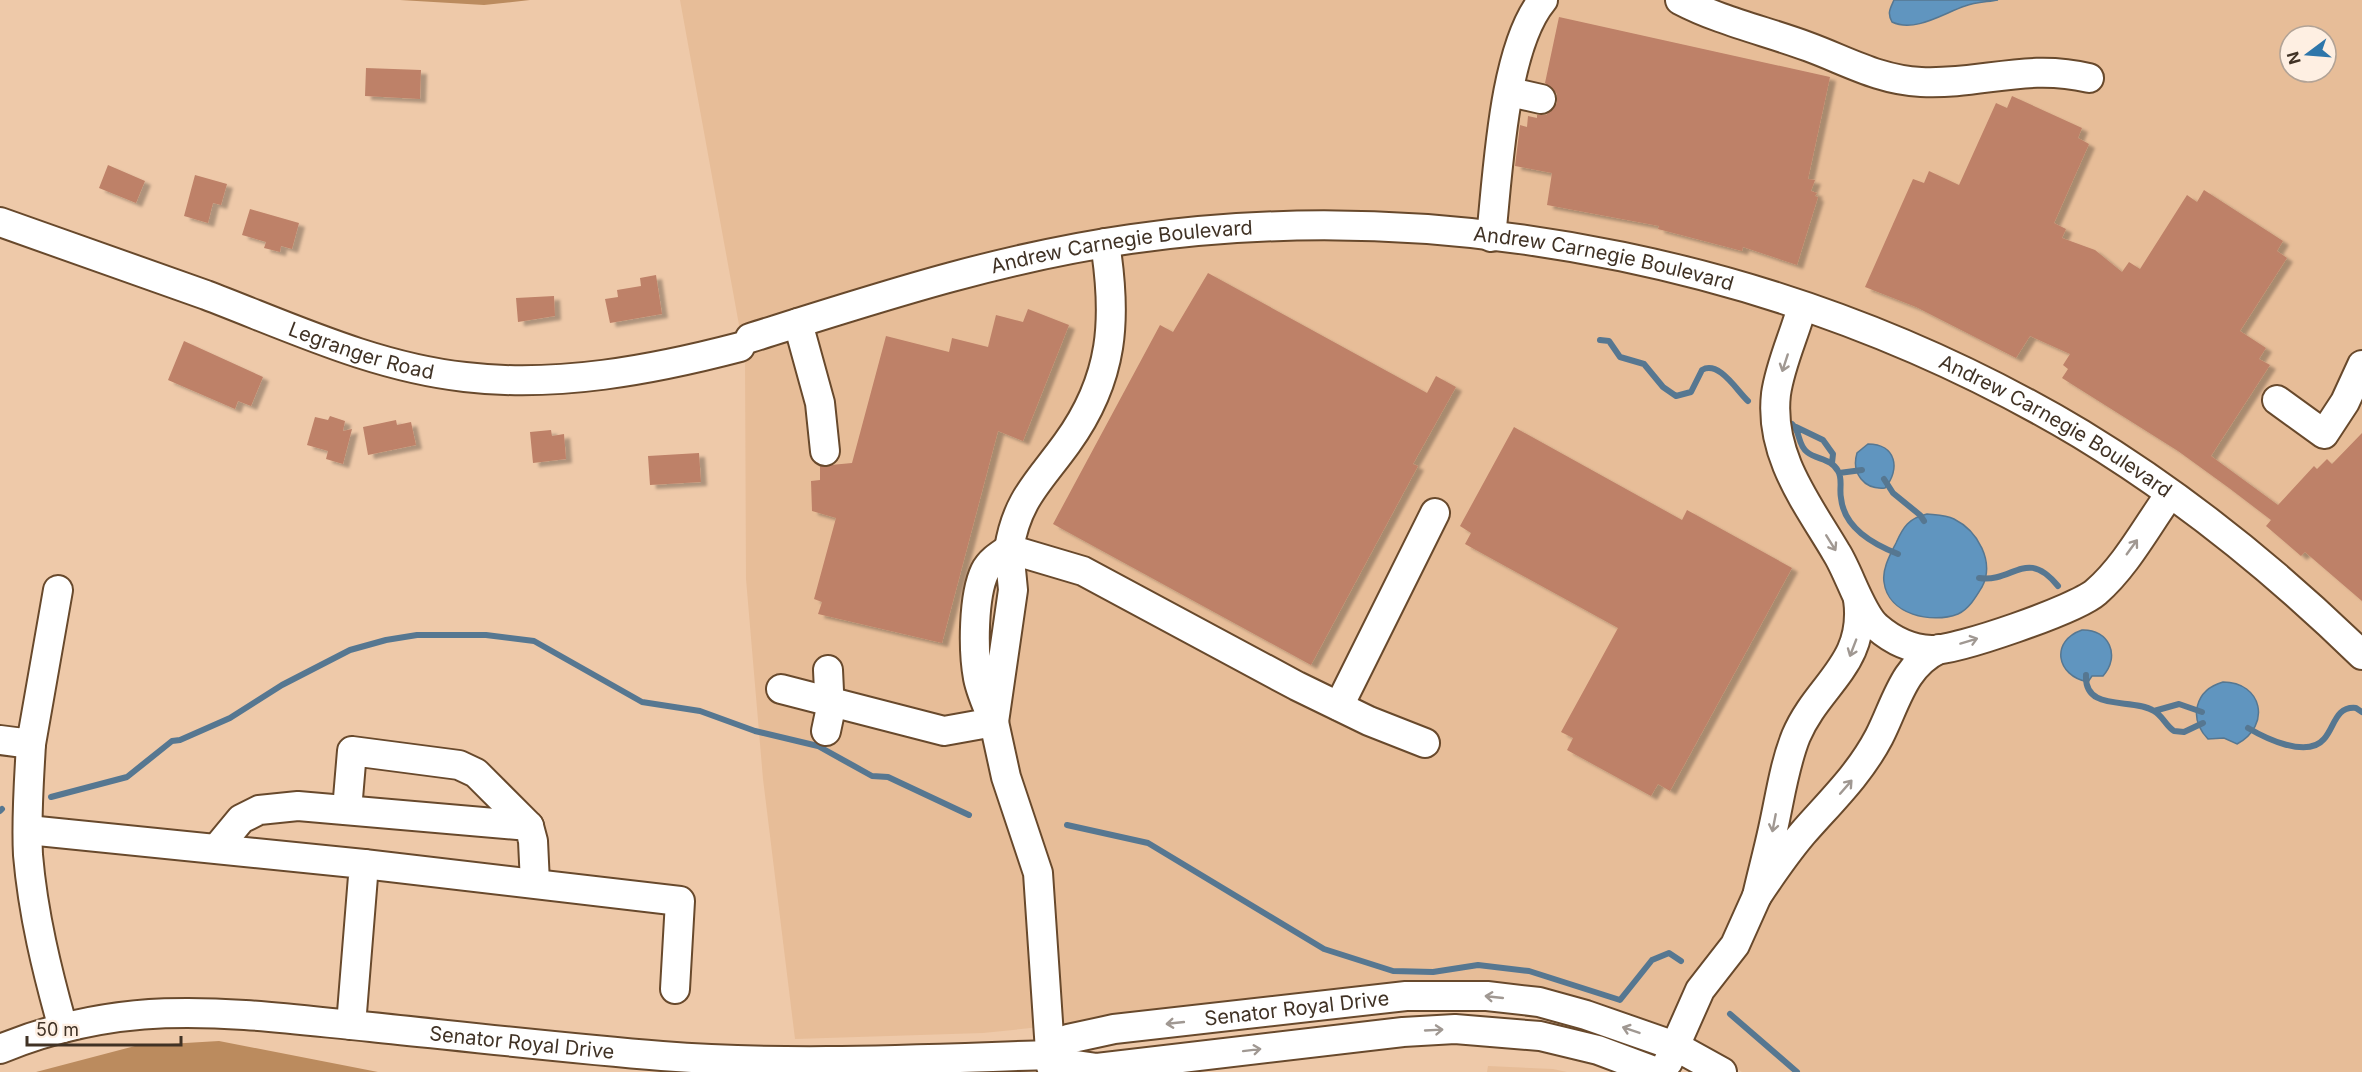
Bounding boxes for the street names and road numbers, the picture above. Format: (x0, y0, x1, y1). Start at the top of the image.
street label: Andrew Carnegie Boulevard (988, 215, 1253, 278)
street label: Andrew Carnegie Boulevard (1472, 222, 1737, 296)
street label: Legranger Road (285, 317, 436, 384)
street label: Andrew Carnegie Boulevard (1936, 350, 2177, 502)
street label: Senator Royal Drive (1203, 986, 1390, 1031)
street label: Senator Royal Drive (428, 1021, 615, 1064)

